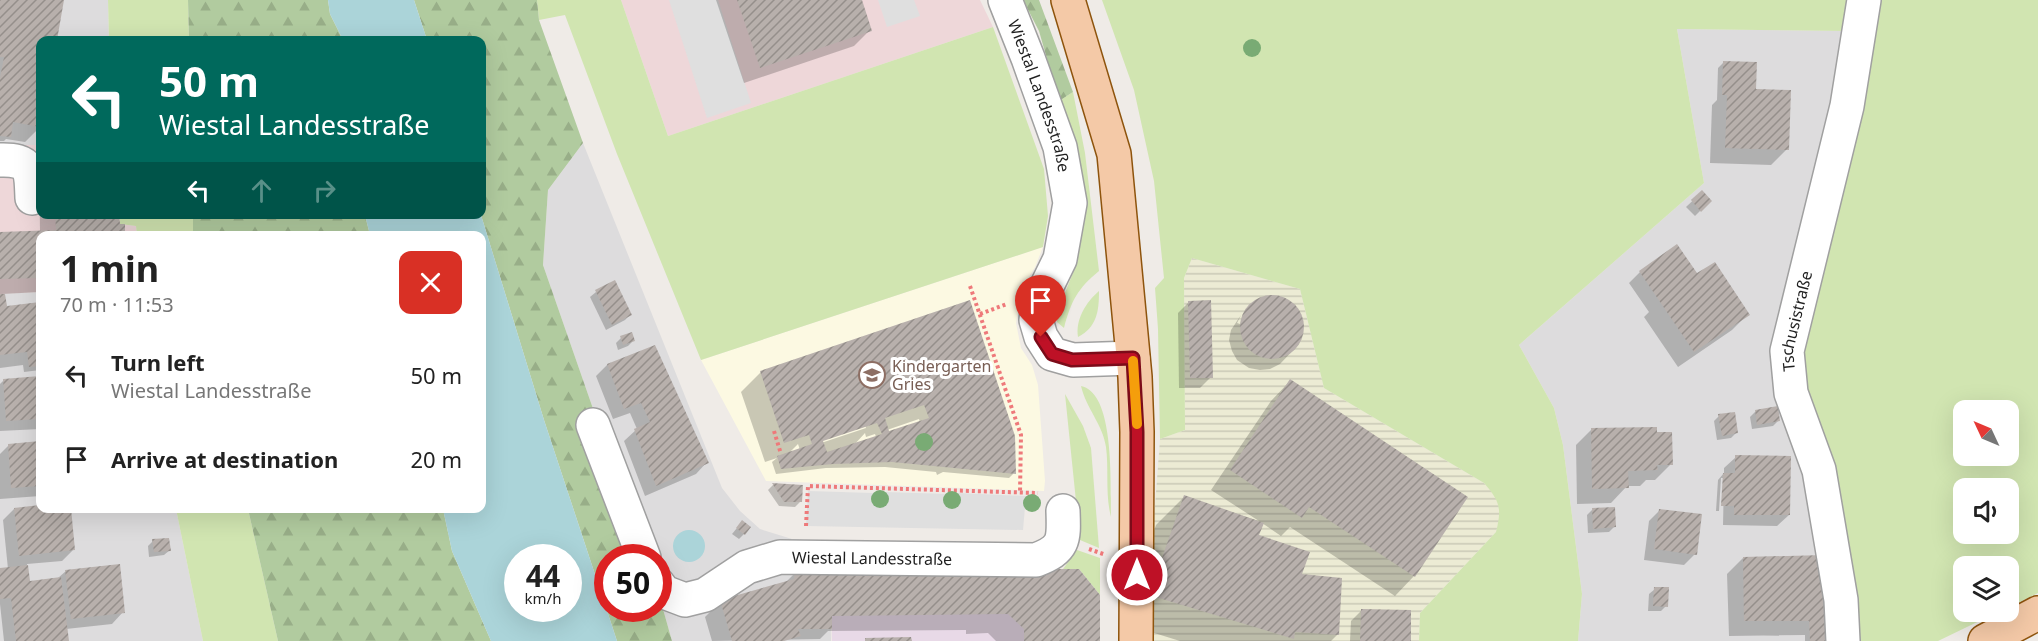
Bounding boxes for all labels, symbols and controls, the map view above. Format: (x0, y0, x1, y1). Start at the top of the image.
street label: Wiestal Landesstraße (1003, 16, 1075, 174)
text: 50 m (159, 52, 259, 109)
icon: left (60, 60, 138, 138)
text: Wiestal Landesstraße (159, 106, 430, 143)
icon: left (182, 174, 215, 207)
icon: ahead (245, 174, 278, 207)
icon: right (308, 174, 341, 207)
text: 1 min (60, 244, 159, 293)
button: close (399, 251, 462, 314)
street label: Tschusistraße (1776, 268, 1817, 372)
pin (1015, 275, 1066, 337)
icon: arrive (1024, 284, 1057, 317)
text: 70 m · 11:53 (60, 291, 174, 318)
text: Turn left (111, 347, 205, 377)
place label: Kindergarten Gries (892, 355, 991, 395)
icon: left (60, 359, 93, 392)
text: 50 m (411, 360, 462, 390)
school or university icon: Kindergarten Gries (857, 360, 887, 390)
text: Wiestal Landesstraße (111, 377, 311, 404)
north arrow (1953, 400, 2019, 466)
map controls (1953, 400, 2019, 622)
icon: arrive (60, 443, 93, 476)
text: Arrive at destination (111, 444, 338, 474)
text: 20 m (411, 444, 462, 474)
button: sound (1953, 478, 2019, 544)
position arrow (1105, 543, 1169, 607)
speed limit sign: 50 (594, 544, 672, 622)
street label: Wiestal Landesstraße (792, 546, 952, 570)
text: 44 (526, 555, 560, 596)
button: layers (1953, 556, 2019, 622)
text: km/h (525, 588, 561, 608)

